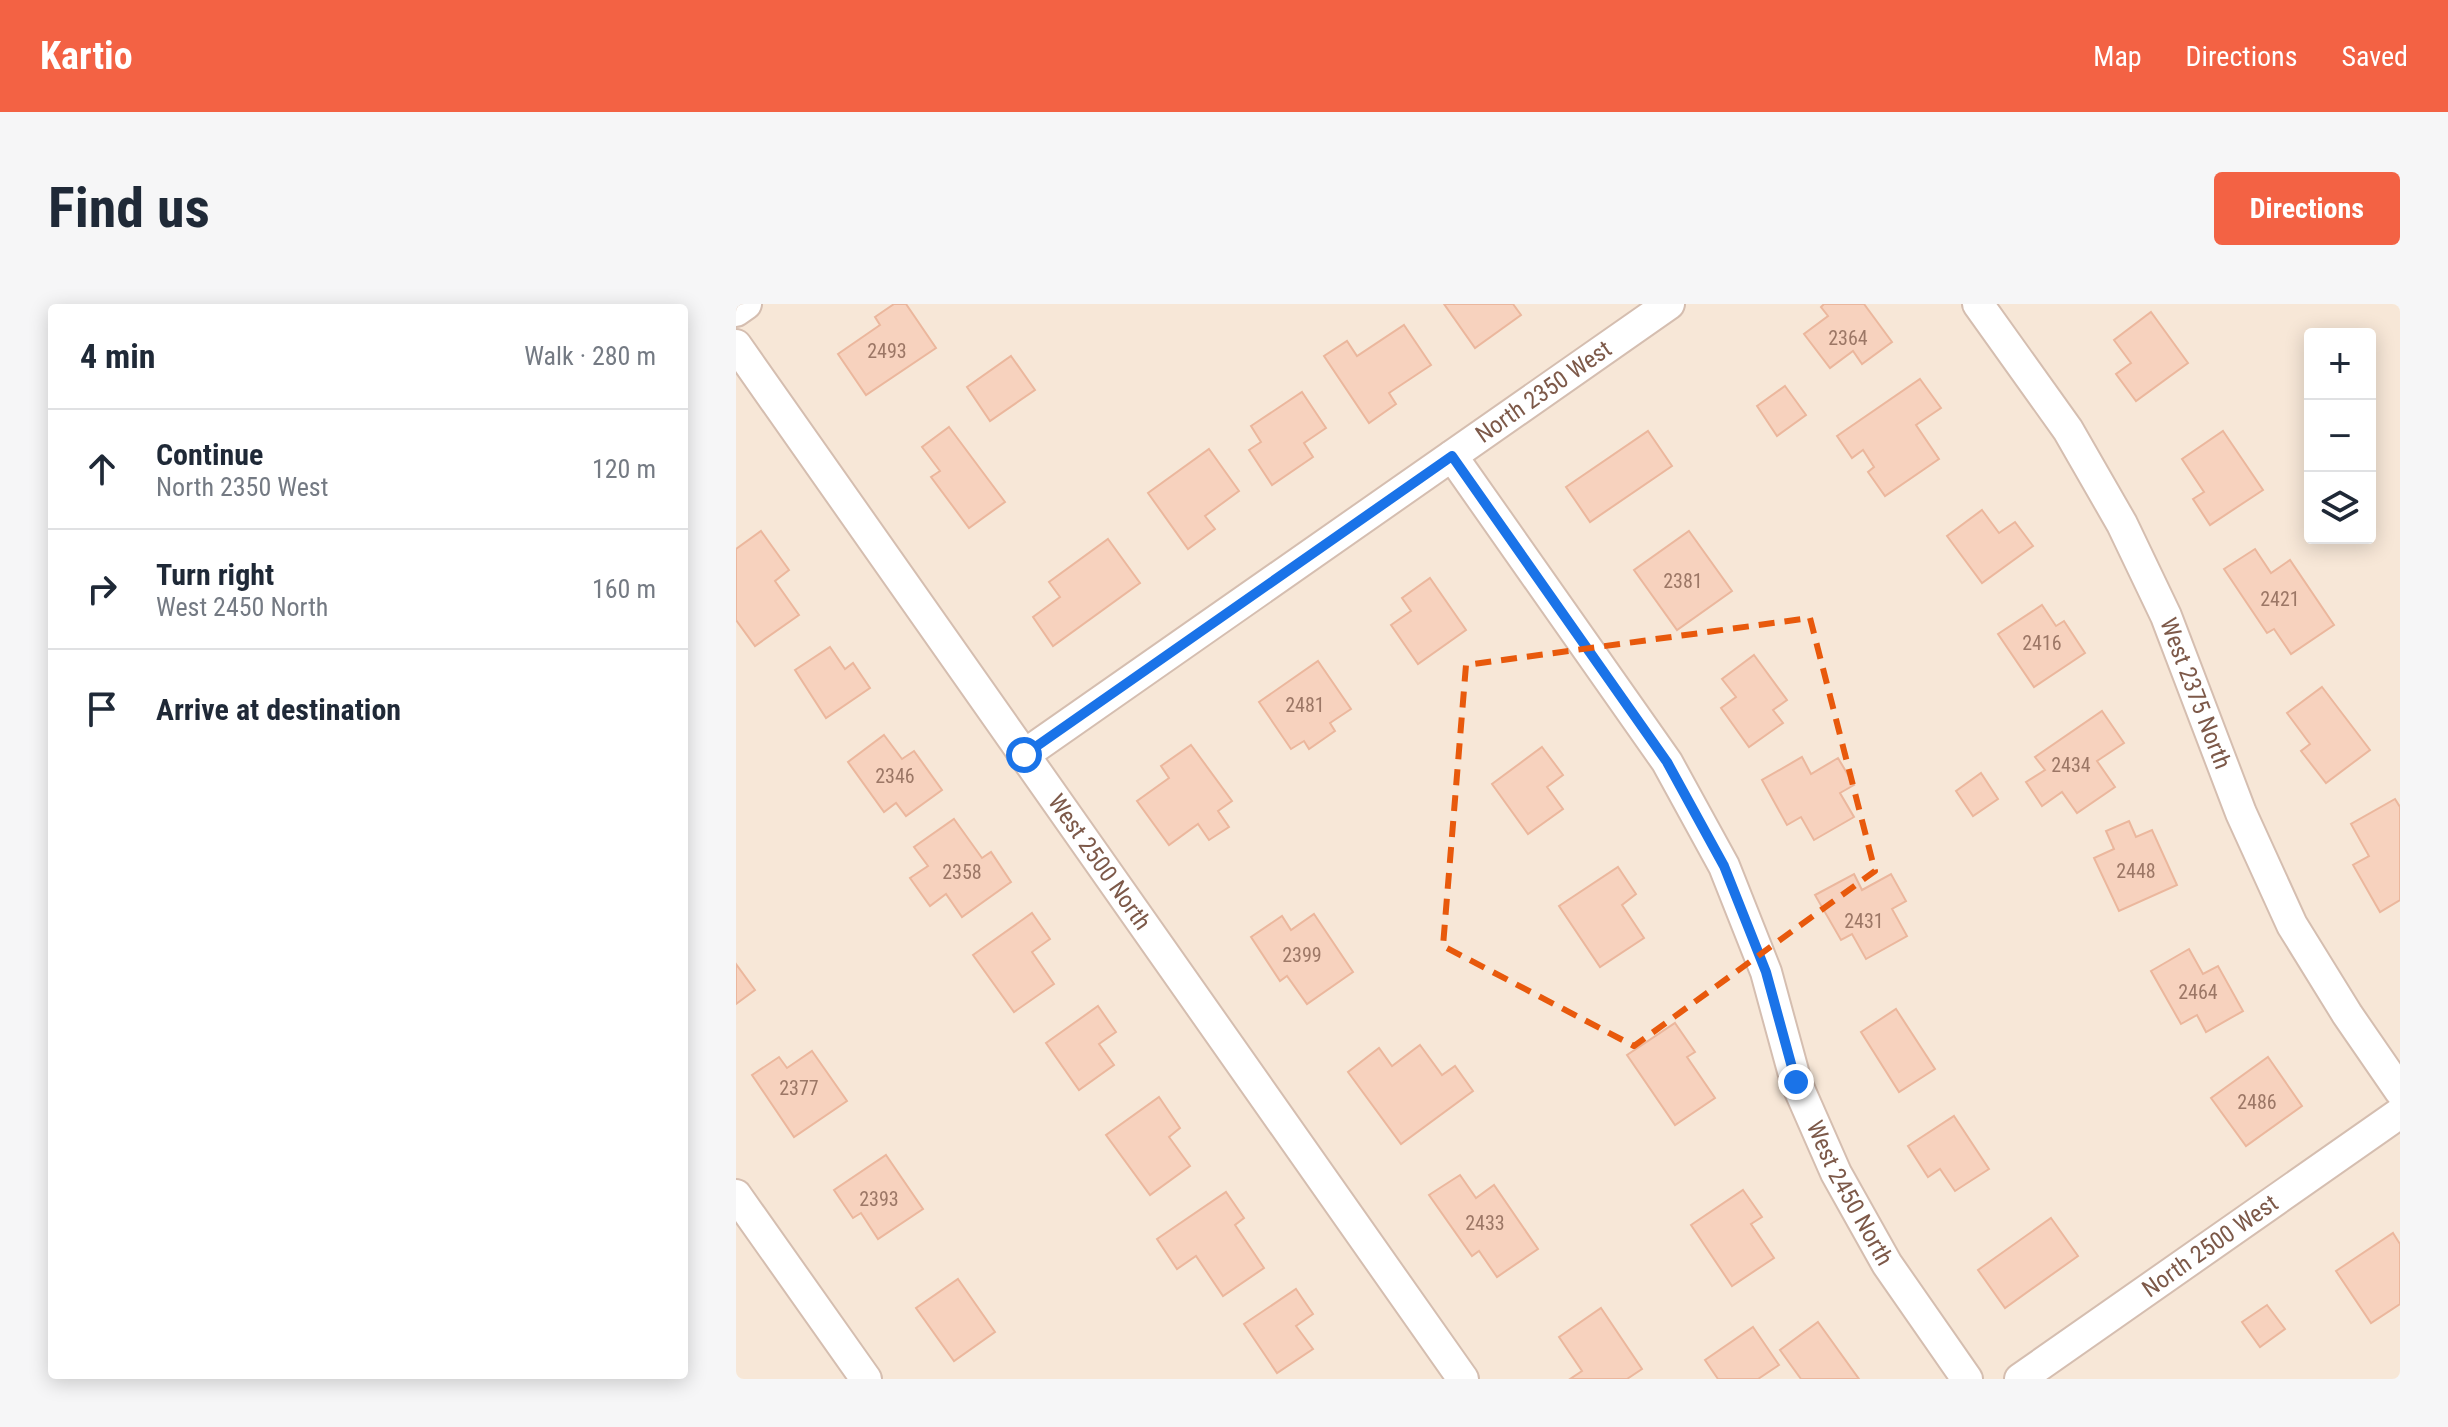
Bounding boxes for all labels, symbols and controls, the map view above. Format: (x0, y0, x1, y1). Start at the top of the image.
text: Kartio (40, 34, 133, 78)
text: Map (2093, 40, 2142, 73)
text: Directions (2186, 40, 2297, 73)
text: Saved (2341, 40, 2408, 73)
button: Directions (2214, 172, 2400, 245)
text: Find us (48, 175, 210, 241)
house number: 2364 (1828, 326, 1868, 350)
map controls (2304, 328, 2376, 544)
button: + (2304, 328, 2376, 400)
street label: North 2350 West (1470, 335, 1617, 449)
text: 4 min (80, 336, 156, 376)
house number: 2493 (867, 339, 907, 363)
text: Walk · 280 m (524, 341, 656, 371)
button: − (2304, 400, 2376, 472)
text: Continue (156, 437, 263, 472)
icon: ahead (80, 447, 124, 491)
text: 120 m (592, 454, 656, 484)
text: North 2350 West (156, 472, 328, 502)
button: layers (2304, 472, 2376, 544)
text: Turn right (156, 557, 274, 592)
icon: right (80, 567, 124, 611)
house number: 2381 (1663, 569, 1703, 593)
text: 160 m (592, 574, 656, 604)
house number: 2421 (2260, 587, 2300, 611)
text: West 2450 North (156, 592, 328, 622)
street label: West 2375 North (2154, 614, 2237, 773)
house number: 2416 (2022, 631, 2062, 655)
icon: arrive (80, 687, 124, 731)
text: Arrive at destination (156, 692, 401, 727)
house number: 2481 (1285, 693, 1325, 717)
route start (1006, 737, 1042, 773)
house number: 2434 (2051, 753, 2091, 777)
house number: 2346 (875, 764, 915, 788)
street label: West 2500 North (1042, 789, 1157, 935)
house number: 2448 (2116, 859, 2156, 883)
house number: 2358 (942, 860, 982, 884)
house number: 2431 (1844, 909, 1884, 933)
house number: 2399 (1282, 943, 1322, 967)
house number: 2464 (2178, 980, 2218, 1004)
route end (1778, 1064, 1814, 1100)
house number: 2377 (779, 1076, 819, 1100)
house number: 2486 (2237, 1090, 2277, 1114)
street label: West 2450 North (1801, 1116, 1899, 1270)
house number: 2393 (859, 1187, 899, 1211)
street label: North 2500 West (2137, 1189, 2283, 1303)
house number: 2433 (1465, 1211, 1505, 1235)

